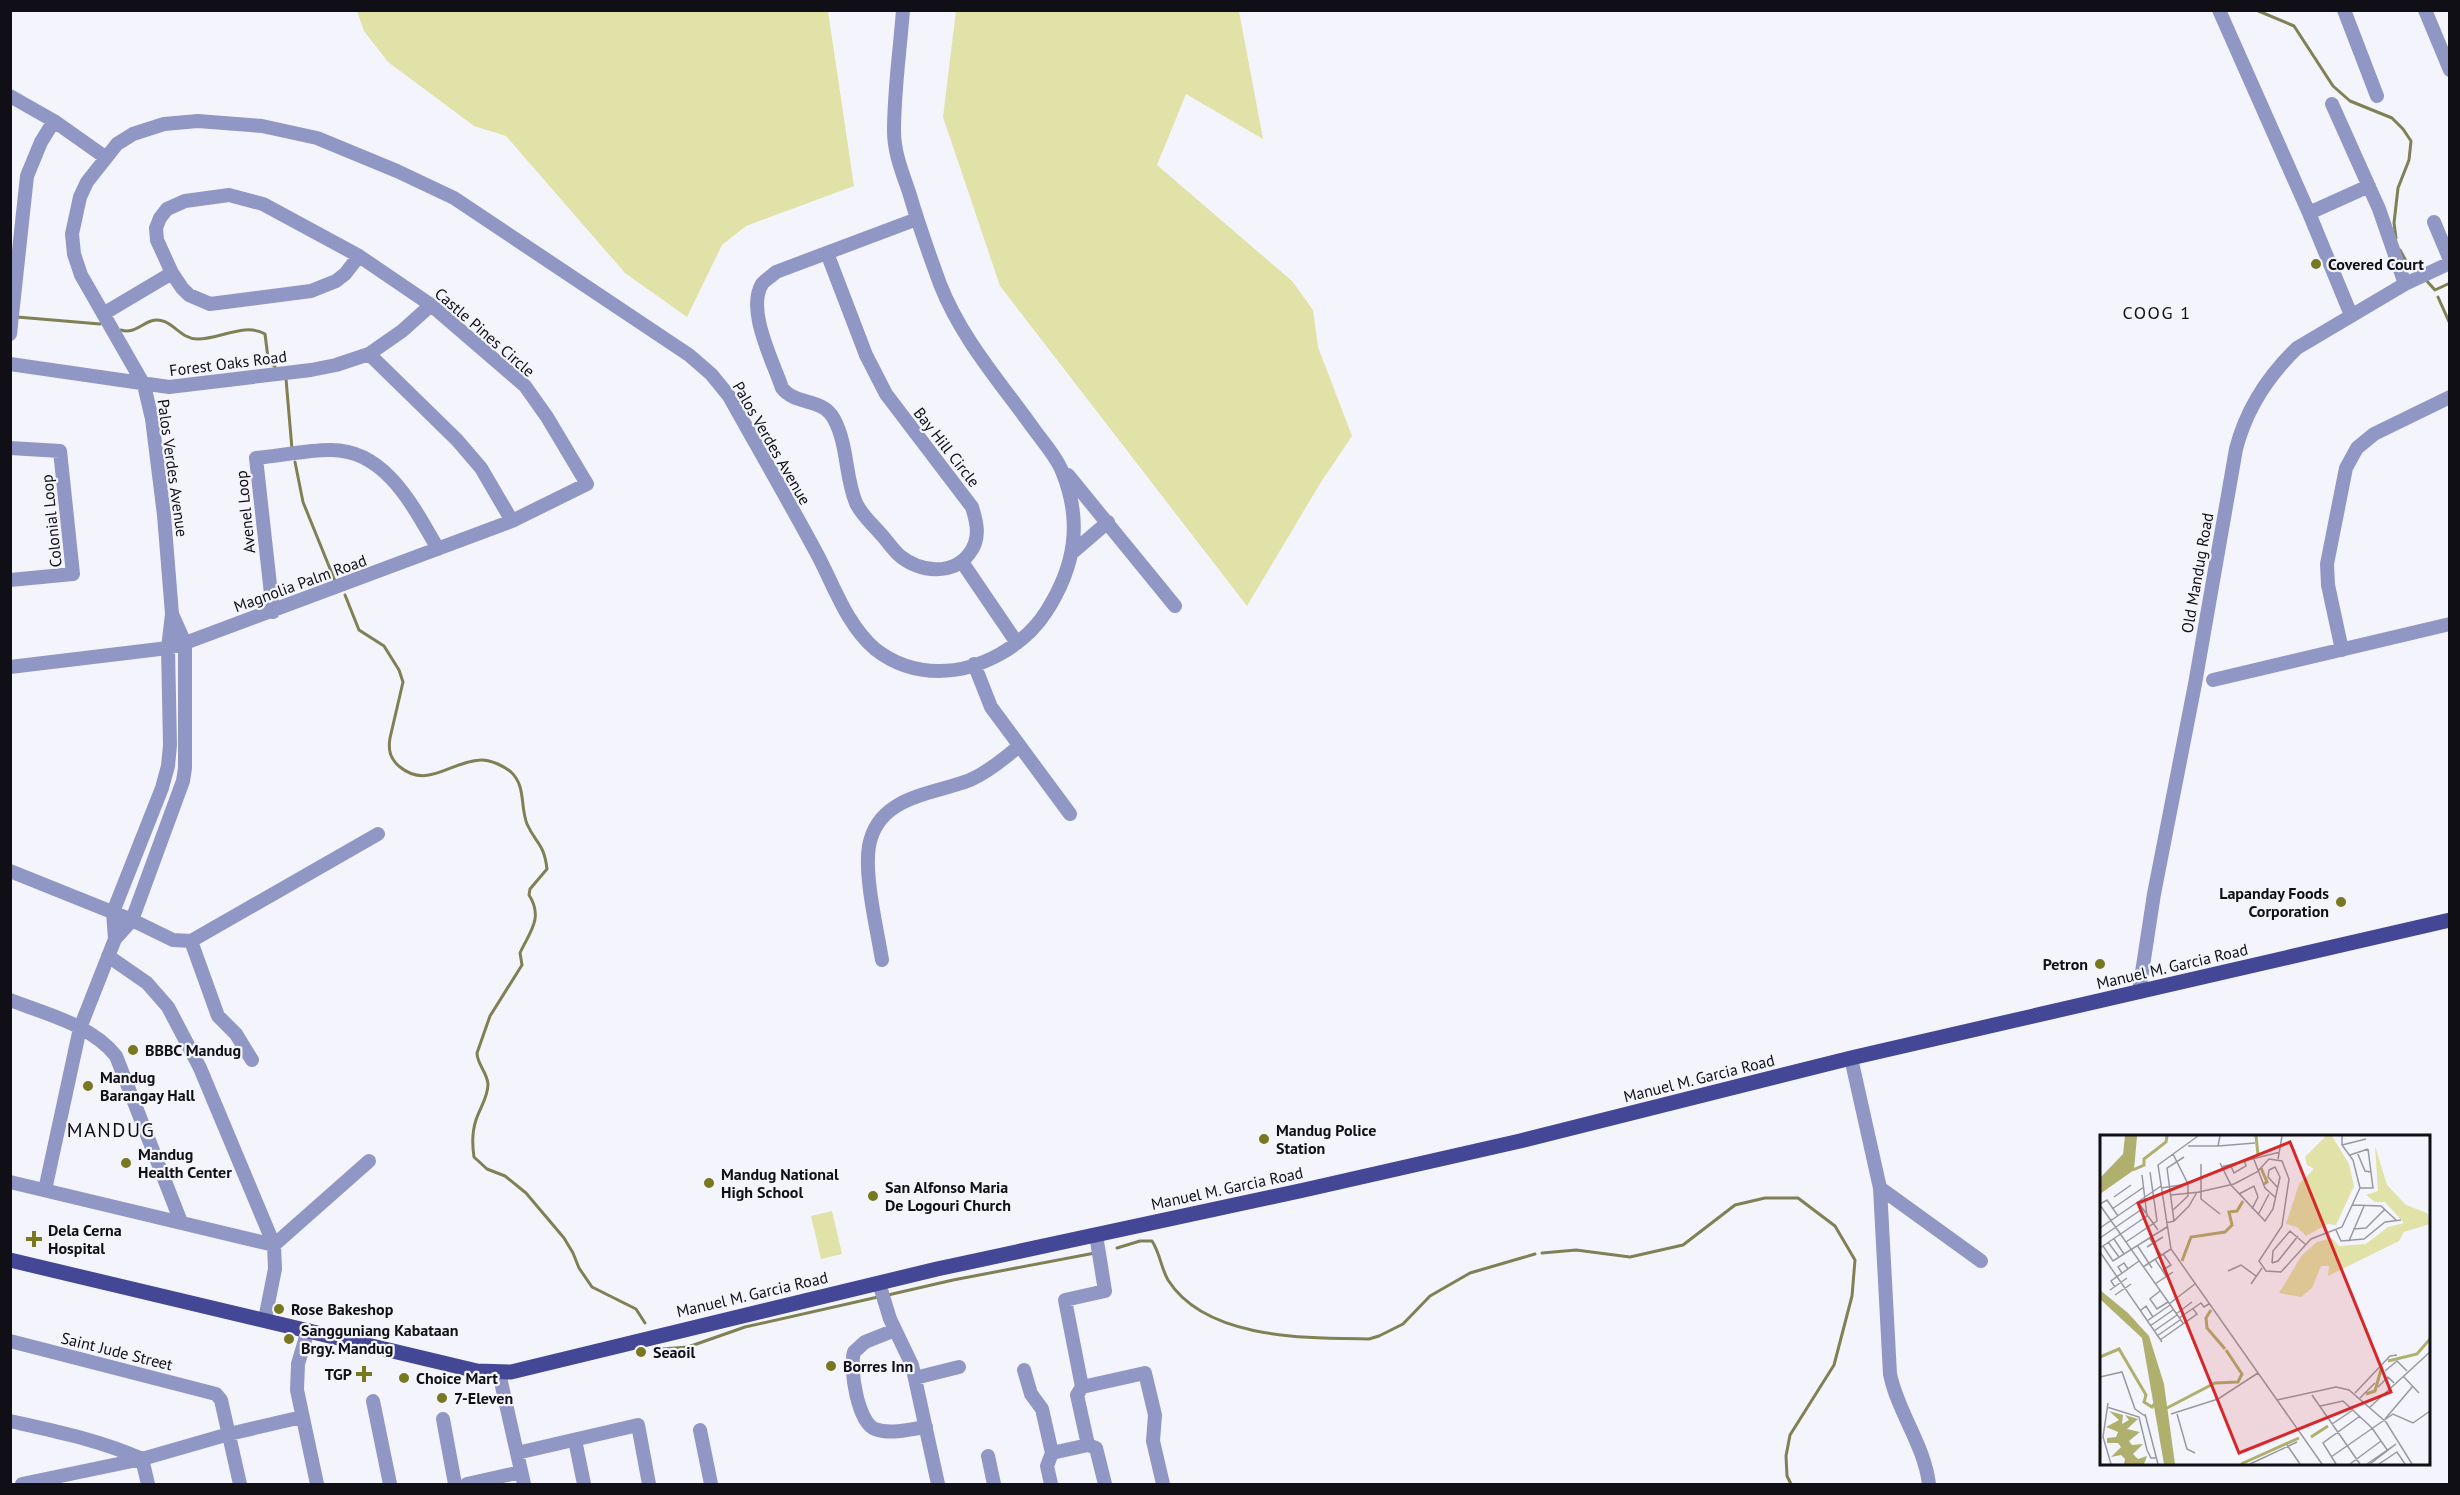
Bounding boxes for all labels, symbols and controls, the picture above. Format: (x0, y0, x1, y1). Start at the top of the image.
place label: Covered Court (2328, 254, 2424, 274)
marker: Covered Court (2309, 257, 2323, 271)
street label: Castle Pines Circle (431, 283, 539, 381)
district label: COOG 1 (2122, 301, 2192, 324)
street label: Forest Oaks Road (168, 346, 288, 380)
street label: Palos Verdes Avenue (729, 378, 815, 508)
street label: Palos Verdes Avenue (153, 398, 193, 538)
street label: Bay Hill Circle (910, 403, 984, 491)
street label: Avenel Loop (231, 469, 259, 555)
street label: Colonial Loop (36, 473, 66, 569)
street label: Old Mandug Road (2177, 511, 2217, 635)
street label: Magnolia Palm Road (231, 550, 369, 616)
place label: Lapanday Foods Corporation (2219, 883, 2329, 921)
marker: Lapanday Foods Corporation (2334, 895, 2348, 909)
street label: Manuel M. Garcia Road (2094, 939, 2250, 993)
place label: Petron (2043, 954, 2088, 974)
marker: Petron (2093, 957, 2107, 971)
place label: BBBC Mandug (145, 1040, 241, 1060)
marker: BBBC Mandug (126, 1043, 140, 1057)
street label: Manuel M. Garcia Road (1621, 1050, 1777, 1106)
place label: Mandug Barangay Hall (100, 1067, 195, 1105)
marker: Mandug Barangay Hall (81, 1079, 95, 1093)
district label: MANDUG (67, 1117, 155, 1143)
place label: Mandug Police Station (1276, 1120, 1376, 1158)
marker: Mandug Police Station (1257, 1132, 1271, 1146)
inset map (2100, 1135, 2430, 1465)
place label: Mandug Health Center (138, 1144, 232, 1182)
marker: Mandug Health Center (119, 1156, 133, 1170)
street label: Manuel M. Garcia Road (1149, 1162, 1305, 1214)
place label: Mandug National High School (721, 1164, 839, 1202)
marker: Mandug National High School (702, 1176, 716, 1190)
place label: San Alfonso Maria De Logouri Church (885, 1177, 1011, 1215)
marker: San Alfonso Maria De Logouri Church (866, 1189, 880, 1203)
place label: Dela Cerna Hospital (48, 1220, 122, 1258)
marker: Dela Cerna Hospital (25, 1230, 43, 1248)
street label: Manuel M. Garcia Road (674, 1267, 830, 1321)
place label: Rose Bakeshop (291, 1299, 394, 1319)
marker: Rose Bakeshop (272, 1302, 286, 1316)
place label: Sangguniang Kabataan Brgy. Mandug (301, 1320, 458, 1358)
street label: Saint Jude Street (59, 1327, 175, 1375)
marker: Sangguniang Kabataan Brgy. Mandug (282, 1332, 296, 1346)
place label: Seaoil (653, 1342, 695, 1362)
marker: Seaoil (634, 1345, 648, 1359)
place label: Borres Inn (843, 1356, 913, 1376)
marker: Borres Inn (824, 1359, 838, 1373)
place label: TGP (325, 1364, 352, 1384)
marker: TGP (357, 1367, 371, 1381)
place label: Choice Mart (416, 1368, 498, 1388)
marker: Choice Mart (397, 1371, 411, 1385)
place label: 7-Eleven (454, 1388, 513, 1408)
marker: 7-Eleven (435, 1391, 449, 1405)

